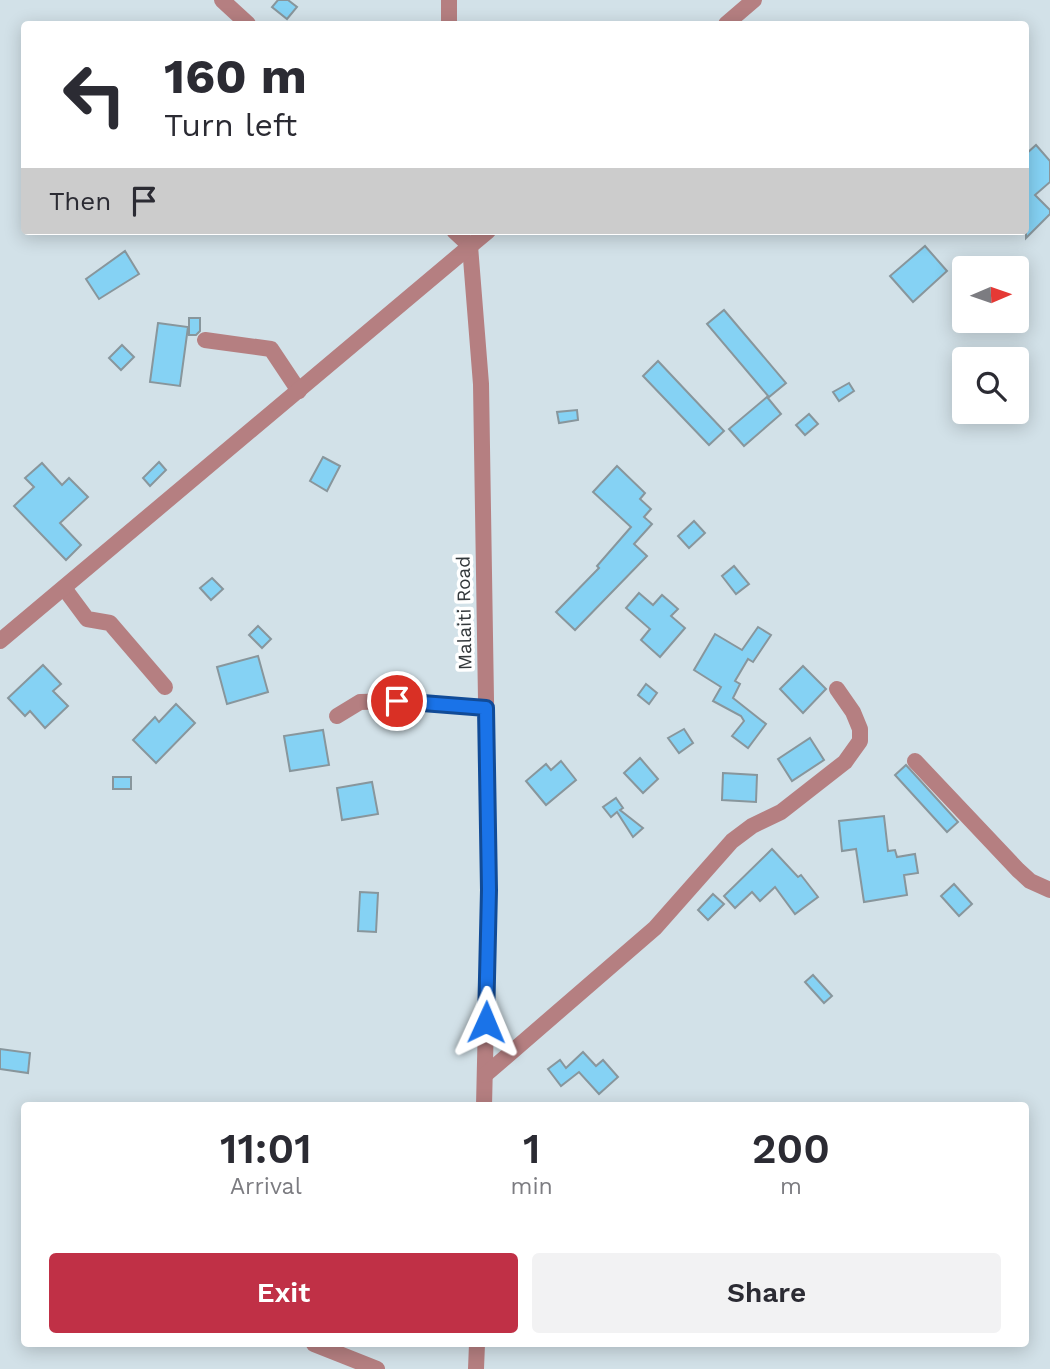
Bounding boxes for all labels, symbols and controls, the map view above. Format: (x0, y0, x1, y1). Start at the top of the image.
text: 160 m (164, 47, 307, 105)
icon: left (49, 49, 140, 140)
text: Turn left (164, 106, 297, 144)
icon: arrive (125, 182, 163, 220)
text: Then (49, 186, 111, 216)
north arrow (952, 256, 1029, 332)
map controls (952, 256, 1029, 424)
button: search (952, 347, 1029, 424)
street label: Malaiti Road (452, 556, 476, 670)
pin (367, 671, 427, 731)
icon: arrive (378, 682, 416, 720)
position arrow (449, 985, 523, 1059)
text: 11:01 (220, 1124, 312, 1173)
text: 1 (523, 1124, 540, 1173)
text: 200 (752, 1124, 830, 1173)
text: Arrival (230, 1173, 302, 1200)
text: min (511, 1173, 553, 1200)
text: m (780, 1173, 802, 1200)
button: Exit (49, 1253, 518, 1333)
button: Share (532, 1253, 1001, 1333)

